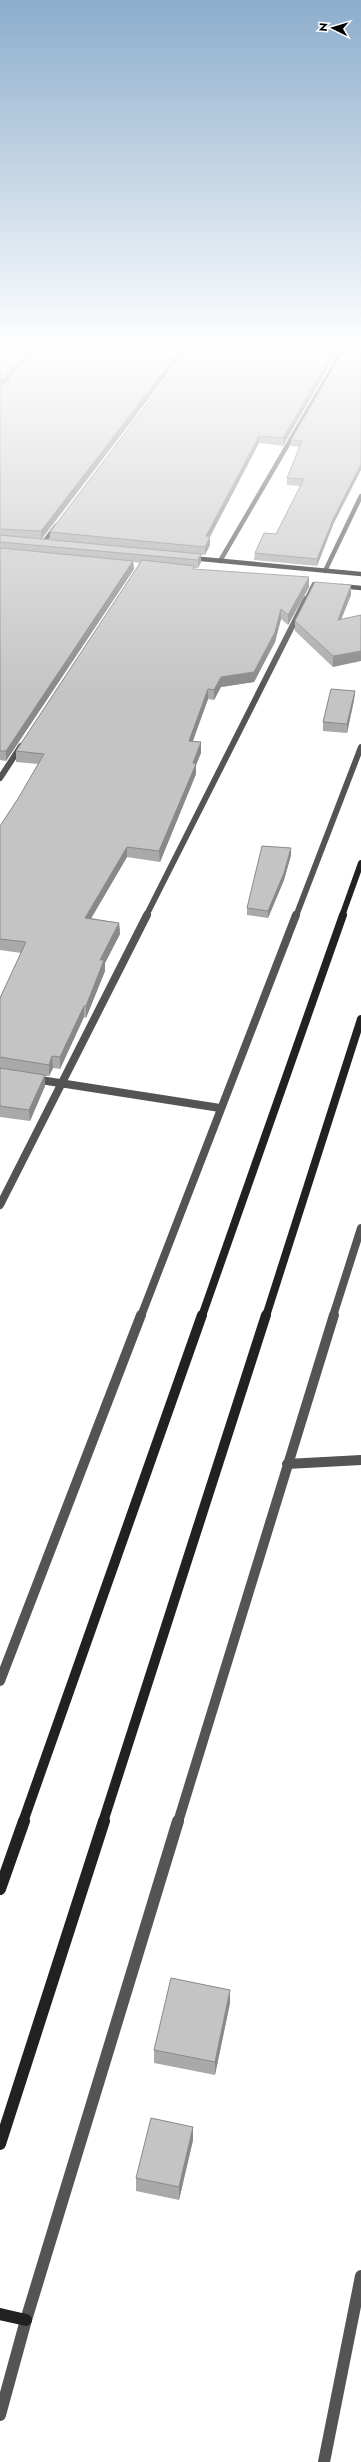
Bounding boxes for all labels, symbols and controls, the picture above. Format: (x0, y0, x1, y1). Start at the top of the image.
north arrow (313, 8, 353, 48)
text: N (315, 22, 331, 32)

